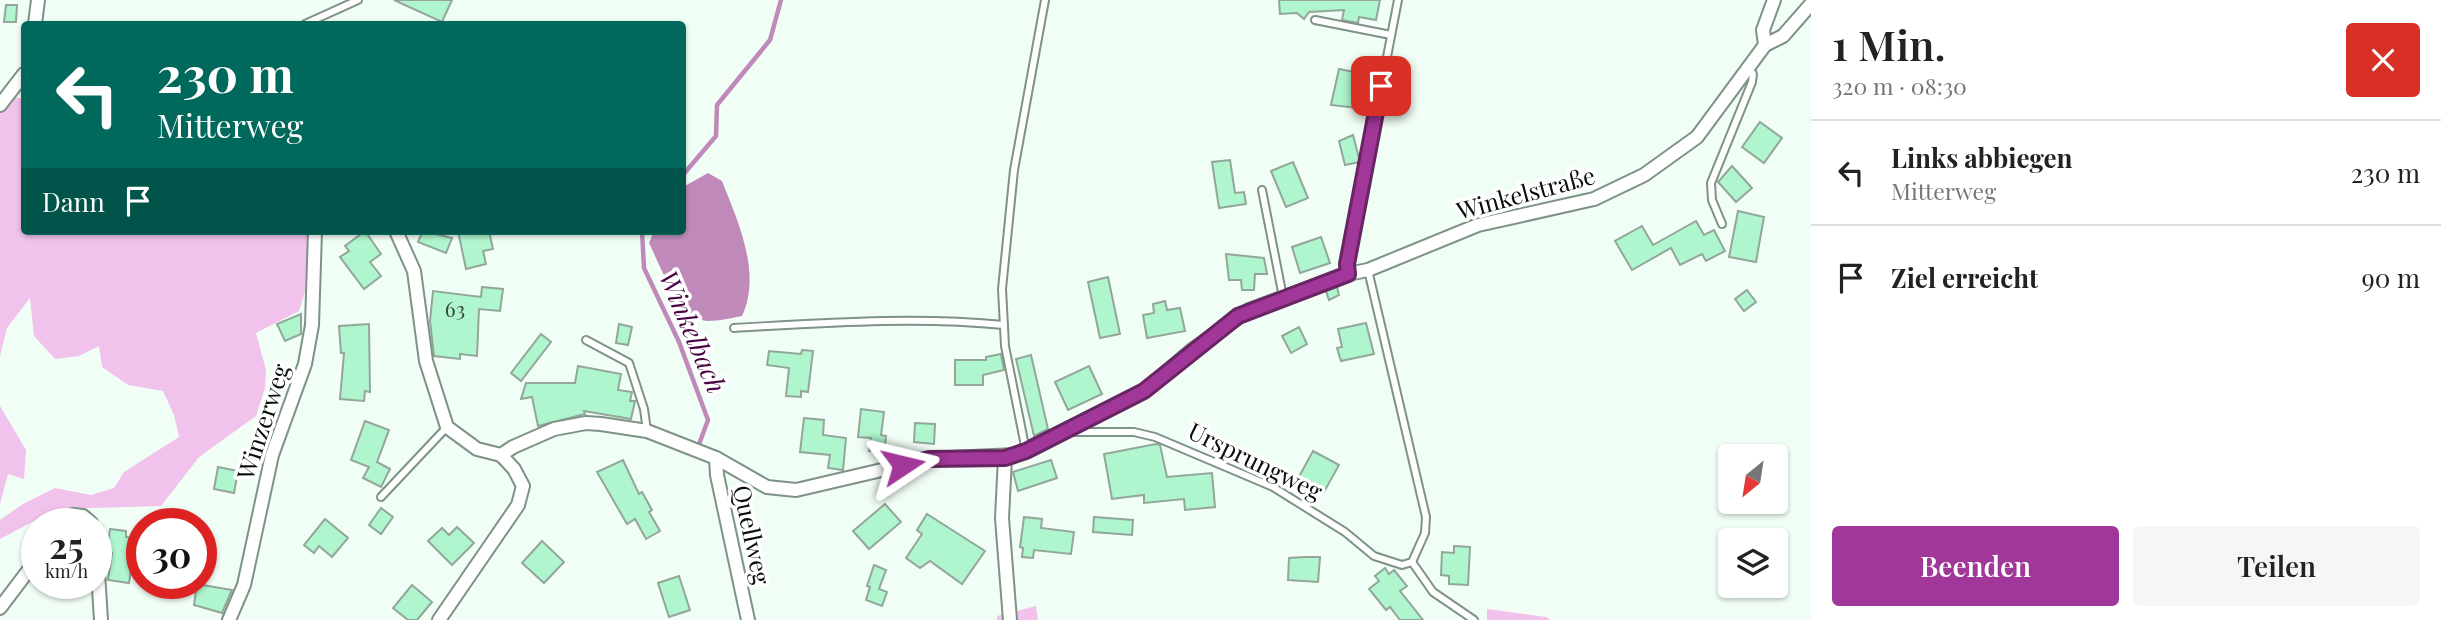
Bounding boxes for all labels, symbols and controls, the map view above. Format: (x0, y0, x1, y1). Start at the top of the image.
text: 1 Min. (1832, 16, 1946, 72)
button: close (2346, 23, 2420, 97)
text: 230 m (157, 40, 294, 105)
icon: left (42, 49, 133, 140)
pin (1351, 56, 1411, 116)
icon: arrive (1362, 67, 1400, 105)
text: 320 m · 08:30 (1832, 70, 1967, 101)
text: Mitterweg (157, 103, 304, 146)
text: Links abbiegen (1891, 140, 2072, 175)
icon: left (1832, 154, 1870, 192)
text: 230 m (2351, 155, 2420, 190)
street label: Winkelstraße (1452, 158, 1598, 226)
text: Mitterweg (1891, 175, 1996, 206)
icon: arrive (119, 182, 157, 220)
text: Dann (42, 184, 105, 219)
icon: arrive (1832, 259, 1870, 297)
text: Ziel erreicht (1891, 260, 2038, 295)
text: 90 m (2362, 260, 2420, 295)
water label: Winkelbach (652, 265, 735, 398)
house number: 63 (445, 294, 465, 322)
street label: Winzerweg (228, 359, 296, 484)
street label: Ursprungweg (1183, 414, 1329, 507)
position arrow (866, 428, 940, 502)
north arrow (1718, 444, 1788, 514)
map controls (1718, 444, 1788, 598)
street label: Quellweg (727, 482, 779, 587)
speed limit sign: 30 (126, 508, 217, 599)
text: 25 (49, 521, 84, 568)
button: Beenden (1832, 526, 2119, 606)
button: Teilen (2133, 526, 2420, 606)
button: layers (1718, 528, 1788, 598)
text: km/h (45, 559, 88, 583)

